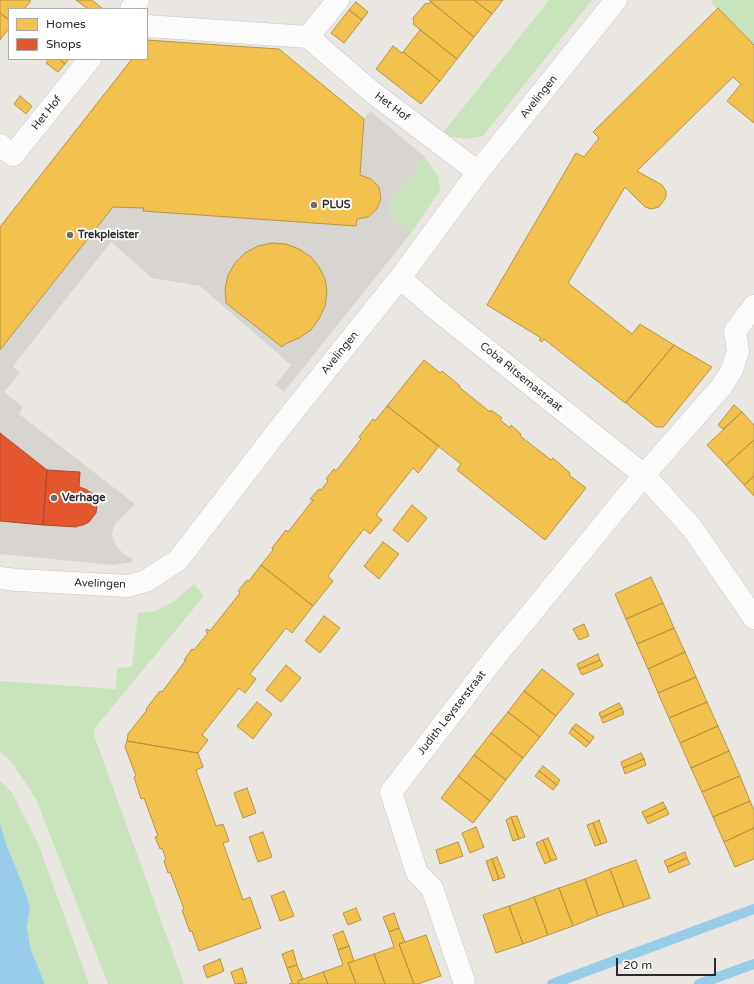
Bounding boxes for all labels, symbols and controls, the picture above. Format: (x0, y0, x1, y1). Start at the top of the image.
legend (8, 8, 148, 60)
text: Homes (46, 17, 86, 31)
text: Shops (46, 37, 81, 51)
street label: Avelingen (518, 73, 560, 121)
street label: Het Hof (372, 90, 412, 124)
street label: Het Hof (29, 93, 65, 133)
place label: PLUS (322, 198, 351, 212)
marker: PLUS (309, 200, 319, 210)
place label: Trekpleister (78, 228, 139, 242)
marker: Trekpleister (65, 230, 75, 240)
street label: Avelingen (319, 329, 361, 377)
street label: Coba Ritsemastraat (477, 340, 565, 414)
place label: Verhage (62, 491, 106, 505)
marker: Verhage (49, 493, 59, 503)
street label: Avelingen (74, 576, 126, 592)
street label: Judith Leysterstraat (415, 668, 489, 758)
scale bar (618, 950, 718, 976)
text: 20 m (623, 958, 652, 972)

